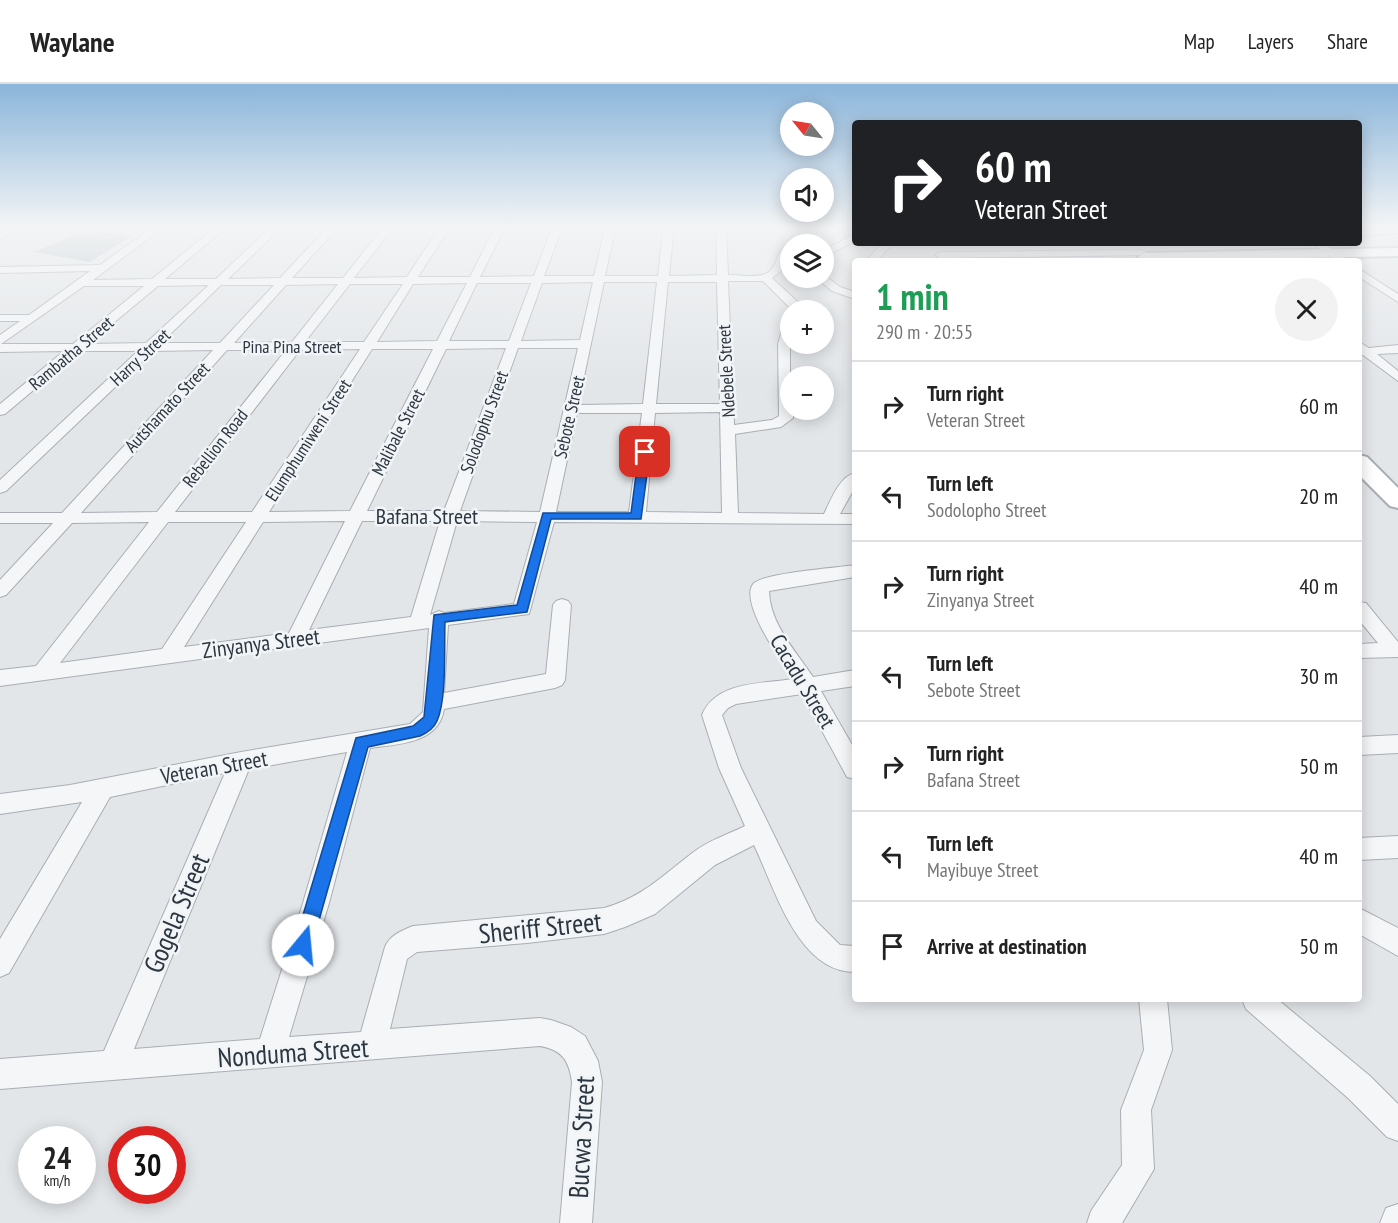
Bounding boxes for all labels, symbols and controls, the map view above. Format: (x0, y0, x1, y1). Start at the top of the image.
text: Waylane (30, 23, 115, 60)
text: Map (1184, 28, 1215, 55)
text: Layers (1248, 28, 1294, 55)
text: Share (1327, 28, 1368, 55)
north arrow (780, 102, 834, 156)
map controls (780, 102, 834, 420)
text: 60 m (975, 139, 1052, 194)
icon: right (876, 144, 954, 222)
button: sound (780, 168, 834, 222)
text: Veteran Street (975, 192, 1107, 226)
button: layers (780, 234, 834, 288)
text: 1 min (876, 273, 949, 320)
button: close (1275, 278, 1338, 341)
button: + (780, 300, 834, 354)
street label: Rambatha Street (24, 311, 118, 395)
text: 290 m · 20:55 (876, 319, 973, 345)
street label: Harry Street (105, 323, 175, 391)
street label: Ndebele Street (712, 324, 740, 418)
street label: Pina Pina Street (242, 335, 342, 358)
street label: Autshamato Street (119, 357, 215, 457)
button: − (780, 366, 834, 420)
street label: Solodophu Street (455, 367, 513, 477)
street label: Sebote Street (548, 373, 590, 461)
street label: Elumphumiweni Street (260, 374, 356, 506)
text: Turn right (927, 379, 1004, 407)
street label: Malibale Street (366, 385, 430, 479)
icon: right (876, 390, 909, 423)
text: 60 m (1299, 392, 1338, 420)
street label: Rebellion Road (177, 404, 253, 492)
text: Veteran Street (927, 407, 1025, 433)
pin (619, 426, 670, 477)
icon: arrive (628, 435, 661, 468)
text: Turn left (927, 469, 993, 497)
icon: left (876, 480, 909, 513)
text: 20 m (1299, 482, 1338, 510)
text: Sodolopho Street (927, 497, 1047, 523)
street label: Bafana Street (376, 502, 478, 530)
text: Turn right (927, 559, 1004, 587)
icon: right (876, 570, 909, 603)
text: 40 m (1299, 572, 1338, 600)
text: Zinyanya Street (927, 587, 1034, 613)
street label: Zinyanya Street (201, 622, 321, 664)
street label: Cacadu Street (764, 629, 842, 733)
text: Turn left (927, 649, 993, 677)
icon: left (876, 660, 909, 693)
text: 30 m (1299, 662, 1338, 690)
text: Sebote Street (927, 677, 1020, 703)
text: Turn right (927, 739, 1004, 767)
street label: Veteran Street (157, 744, 270, 790)
icon: right (876, 750, 909, 783)
text: 50 m (1299, 752, 1338, 780)
text: Bafana Street (927, 767, 1020, 793)
text: Turn left (927, 829, 993, 857)
icon: left (876, 840, 909, 873)
text: 40 m (1299, 842, 1338, 870)
street label: Gogela Street (136, 848, 217, 978)
text: Mayibuye Street (927, 857, 1038, 883)
street label: Sheriff Street (477, 904, 604, 950)
position arrow (271, 913, 335, 977)
icon: arrive (876, 930, 909, 963)
text: Arrive at destination (927, 932, 1087, 960)
text: 50 m (1299, 932, 1338, 960)
street label: Nonduma Street (216, 1030, 370, 1074)
street label: Bucwa Street (561, 1074, 601, 1199)
speed limit sign: 30 (108, 1126, 186, 1204)
text: 24 (43, 1138, 71, 1177)
text: km/h (44, 1171, 70, 1190)

